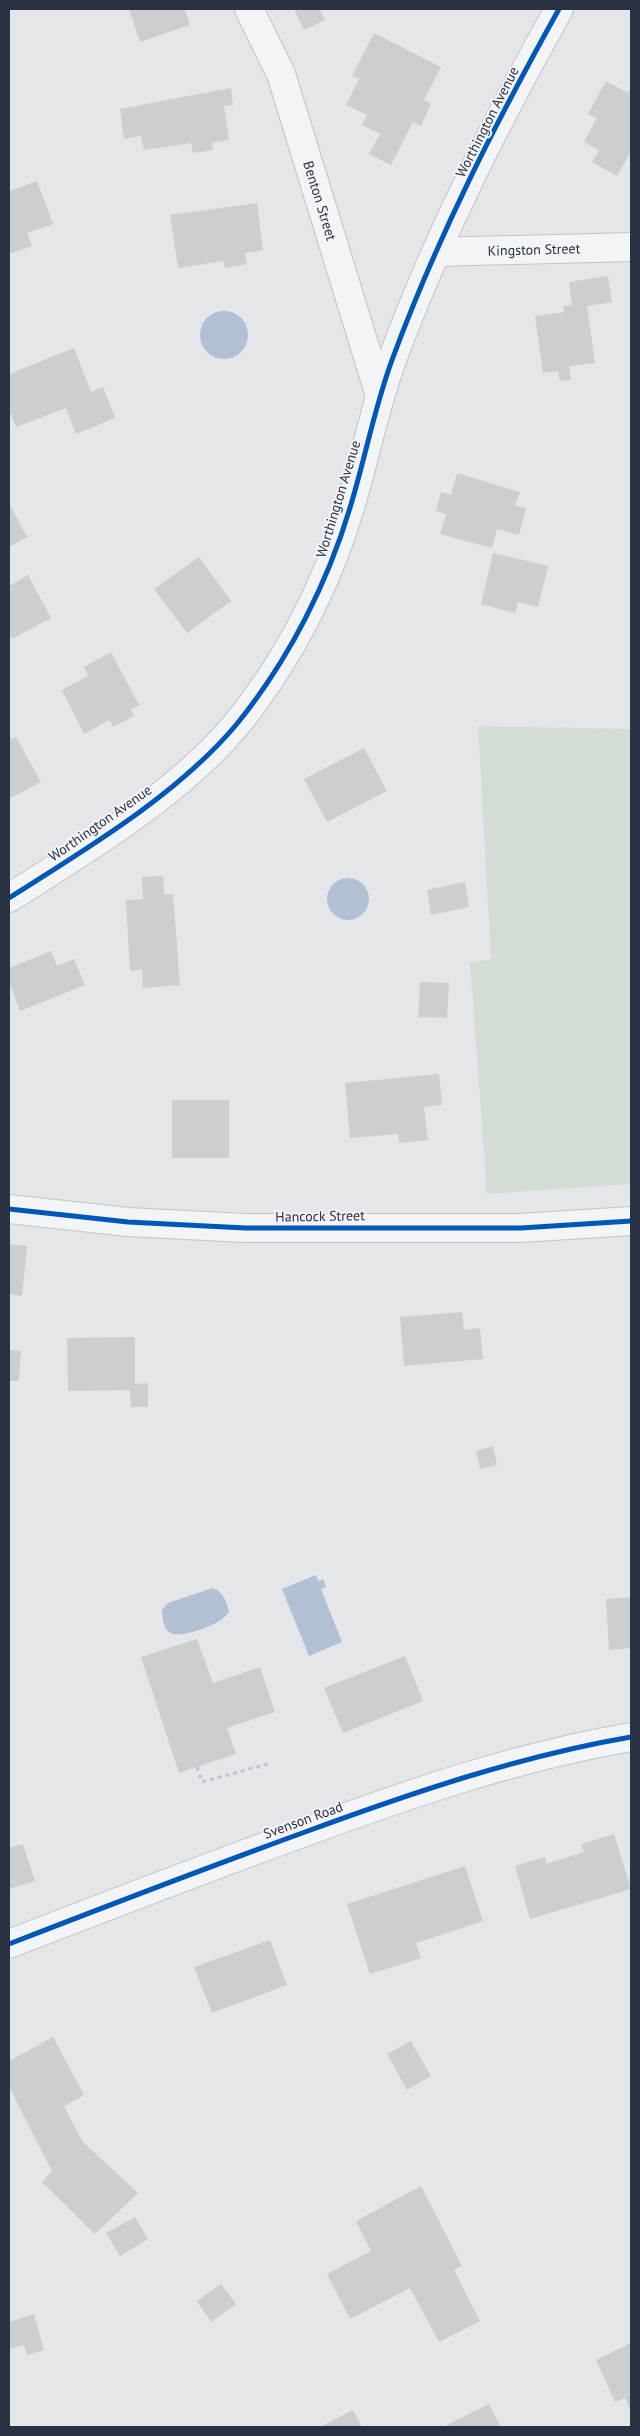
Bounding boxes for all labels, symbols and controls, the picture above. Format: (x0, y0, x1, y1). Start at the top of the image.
street label: Worthington Avenue (451, 64, 523, 180)
street label: Benton Street (299, 159, 341, 243)
street label: Kingston Street (487, 239, 581, 260)
street label: Worthington Avenue (312, 438, 364, 560)
street label: Worthington Avenue (45, 781, 155, 865)
street label: Hancock Street (275, 1206, 365, 1226)
street label: Svenson Road (261, 1797, 345, 1843)

